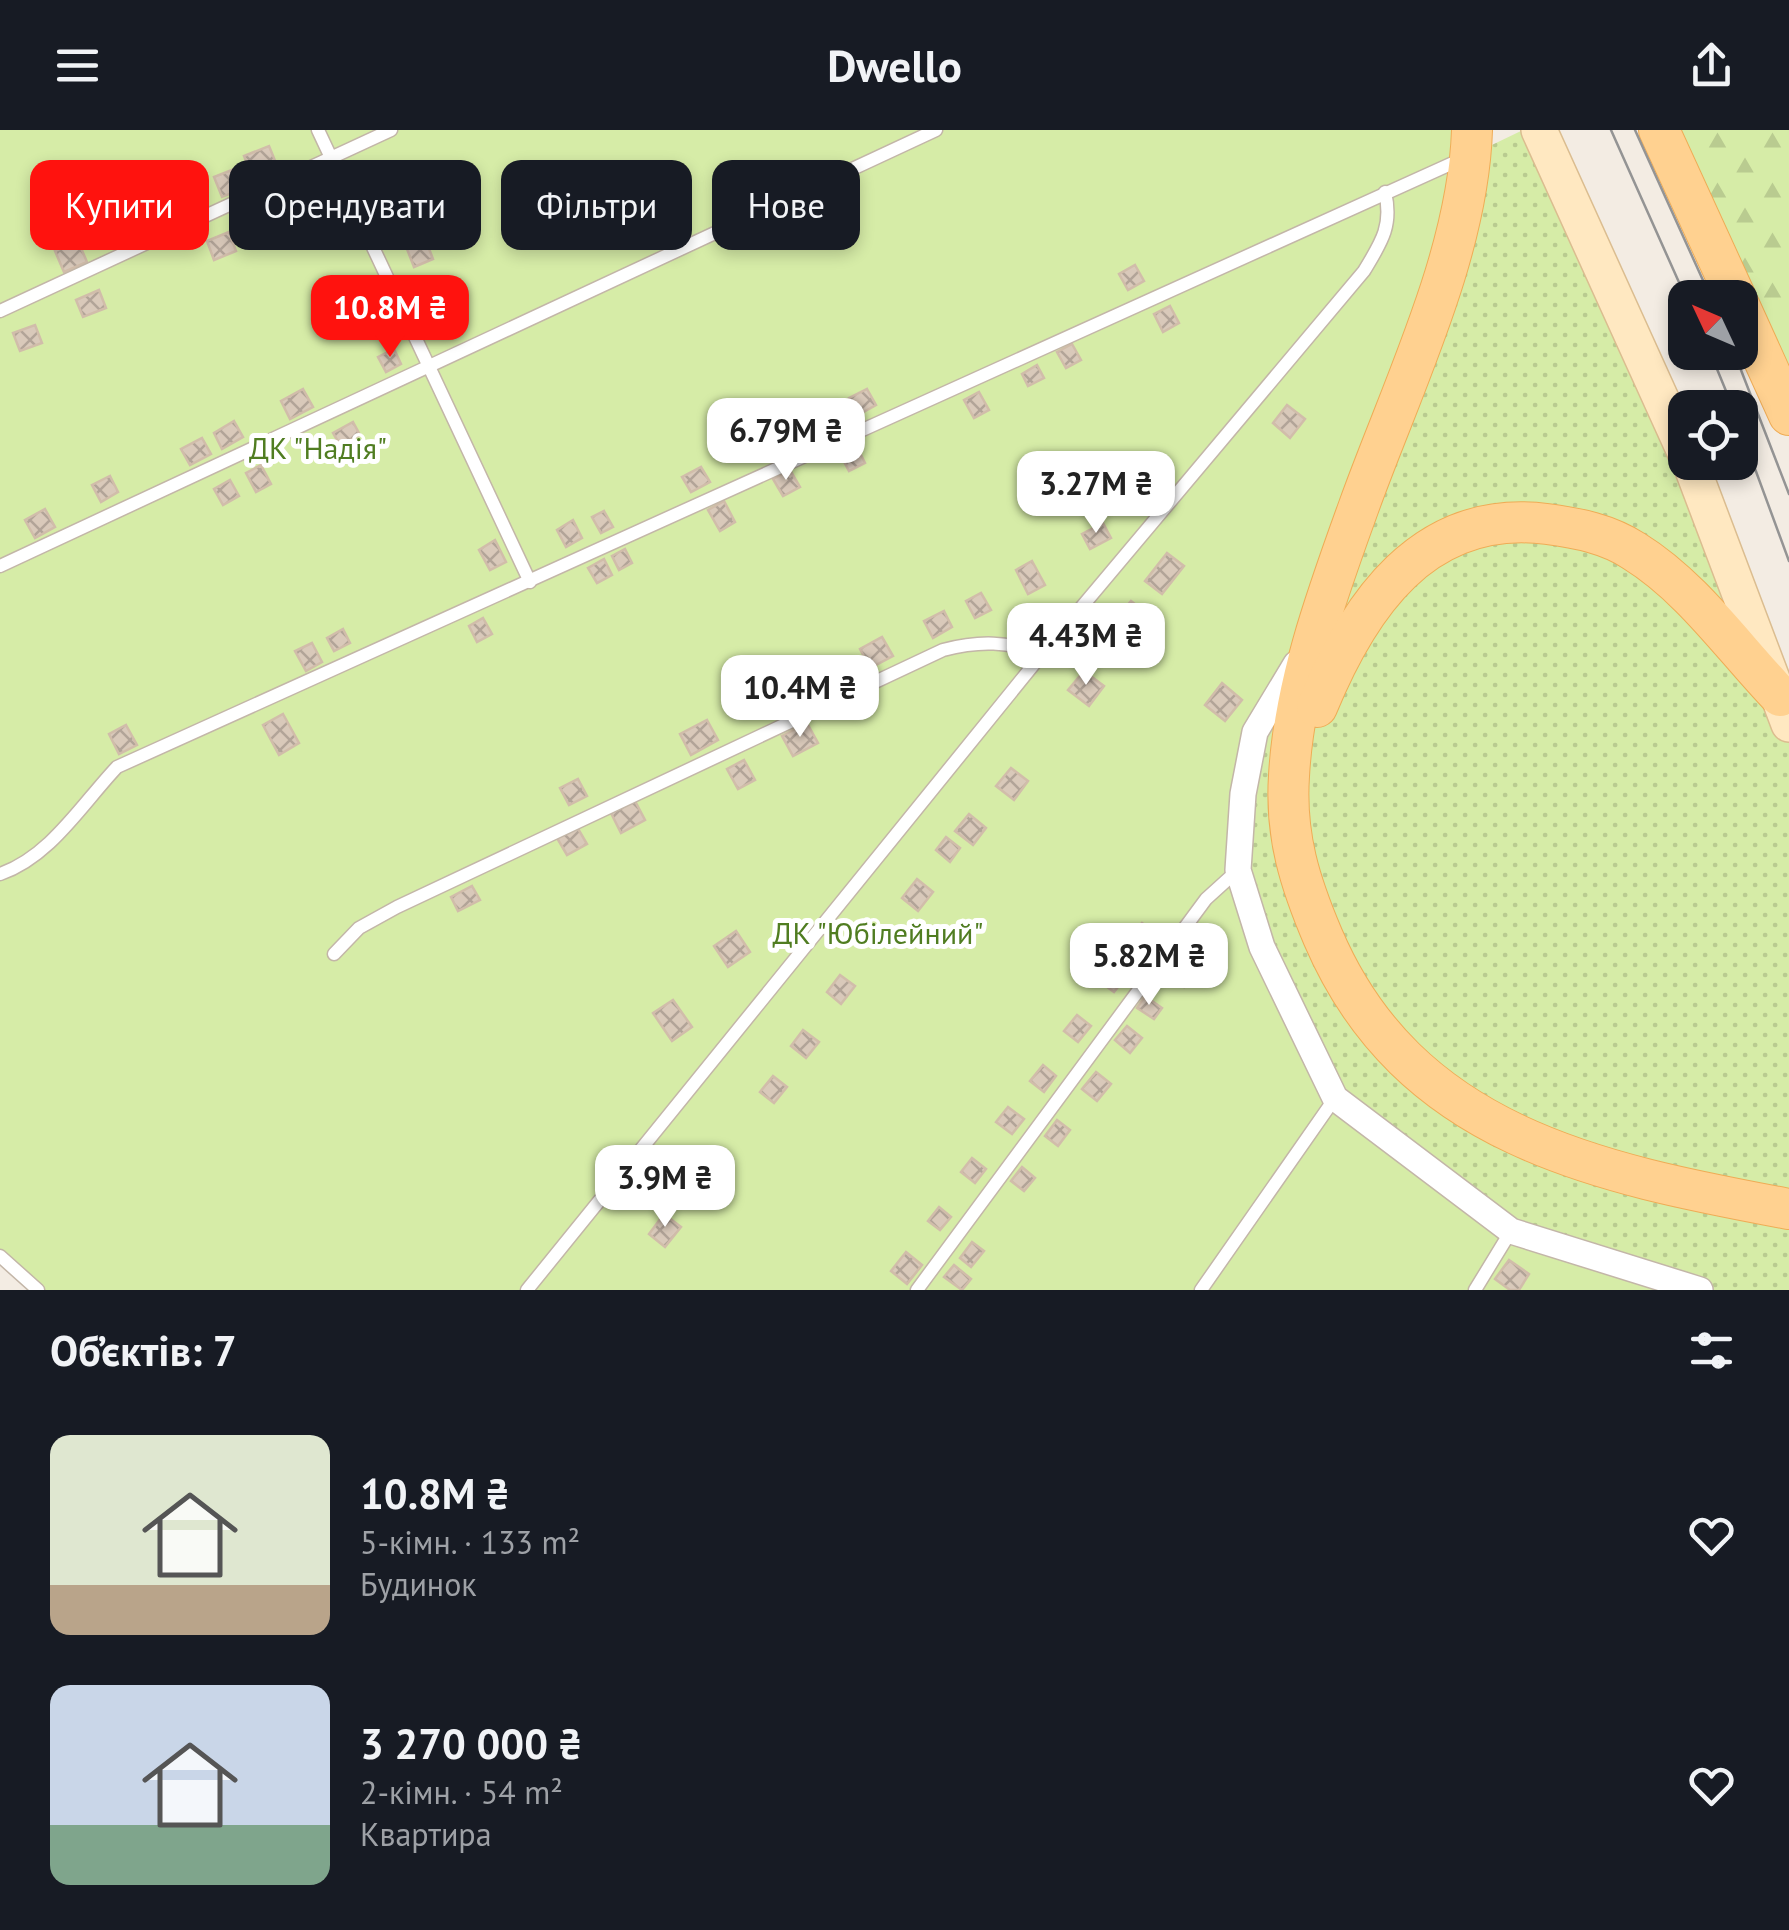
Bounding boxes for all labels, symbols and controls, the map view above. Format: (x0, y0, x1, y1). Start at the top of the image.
text: Dwello (827, 36, 962, 94)
icon: menu (50, 38, 105, 93)
icon: share (1684, 38, 1739, 93)
chip: Купити (30, 160, 209, 250)
chip: Орендувати (229, 160, 481, 250)
chip: Фільтри (501, 160, 692, 250)
chip: Нове (712, 160, 860, 250)
pin: 10.8M ₴ (298, 275, 482, 360)
north arrow (1668, 280, 1758, 370)
map controls (1668, 280, 1758, 480)
text: 10.8M ₴ (333, 286, 447, 328)
button: locate (1668, 390, 1758, 480)
pin: 6.79M ₴ (694, 398, 878, 483)
text: 6.79M ₴ (729, 409, 843, 451)
park label: ДК "Надія" (249, 428, 387, 467)
pin: 3.27M ₴ (1004, 451, 1188, 536)
text: 3.27M ₴ (1039, 462, 1153, 504)
pin: 4.43M ₴ (994, 603, 1178, 688)
text: 4.43M ₴ (1029, 614, 1143, 656)
pin: 10.4M ₴ (708, 655, 892, 740)
text: 10.4M ₴ (743, 666, 857, 708)
park label: ДК "Юбілейний" (772, 913, 984, 952)
pin: 5.82M ₴ (1057, 923, 1241, 1008)
text: 5.82M ₴ (1092, 934, 1206, 976)
pin: 3.9M ₴ (584, 1145, 746, 1230)
text: 3.9M ₴ (617, 1156, 713, 1198)
text: Об’єктів: 7 (50, 1323, 237, 1378)
icon: filters (1684, 1323, 1739, 1378)
text: 10.8M ₴ (360, 1466, 510, 1521)
icon: home (130, 1475, 250, 1595)
icon: heart (1684, 1508, 1739, 1563)
text: 5-кімн. · 133 m² (360, 1521, 580, 1563)
text: Будинок (360, 1563, 477, 1605)
text: 3 270 000 ₴ (360, 1716, 582, 1771)
icon: home (130, 1725, 250, 1845)
icon: heart (1684, 1758, 1739, 1813)
text: 2-кімн. · 54 m² (360, 1771, 563, 1813)
text: Квартира (360, 1813, 492, 1855)

